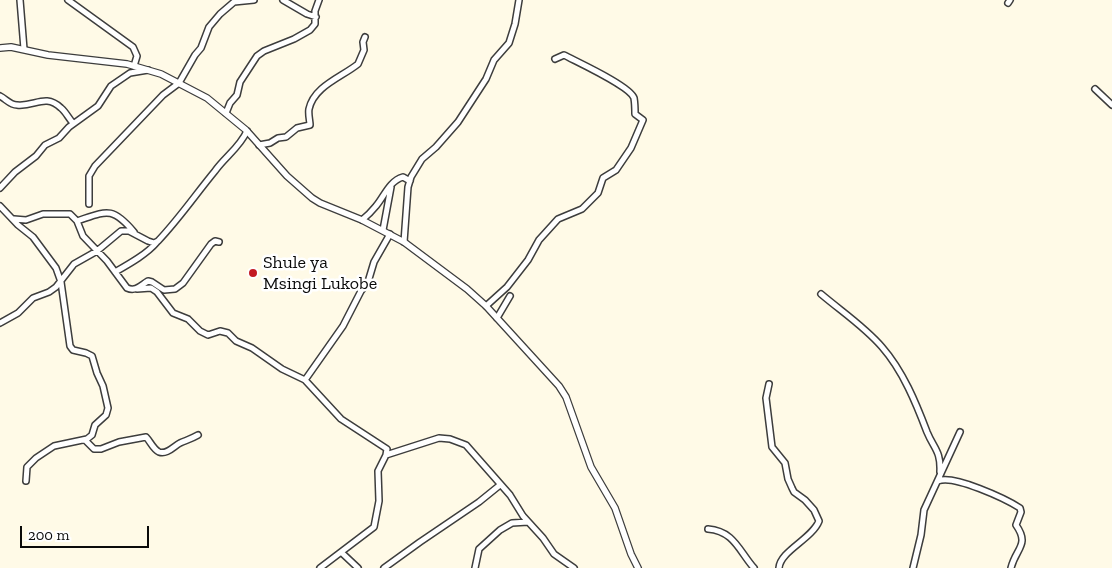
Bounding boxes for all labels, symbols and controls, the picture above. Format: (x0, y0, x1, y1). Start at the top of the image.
place label: Shule ya Msingi Lukobe (263, 252, 377, 294)
marker: Shule ya Msingi Lukobe (247, 267, 259, 279)
scale bar (22, 516, 151, 548)
text: 200 m (28, 526, 69, 544)

